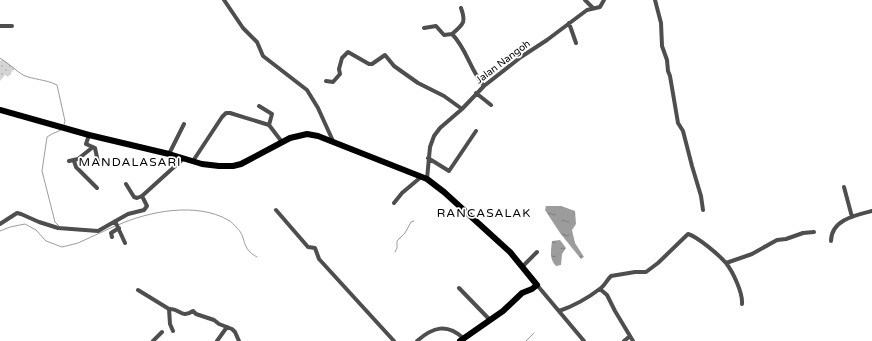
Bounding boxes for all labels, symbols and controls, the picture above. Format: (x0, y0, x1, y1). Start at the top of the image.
street label: Jalan Nangoh (473, 38, 533, 86)
district label: MANDALASARI (79, 155, 181, 169)
district label: RANCASALAK (437, 206, 531, 220)

